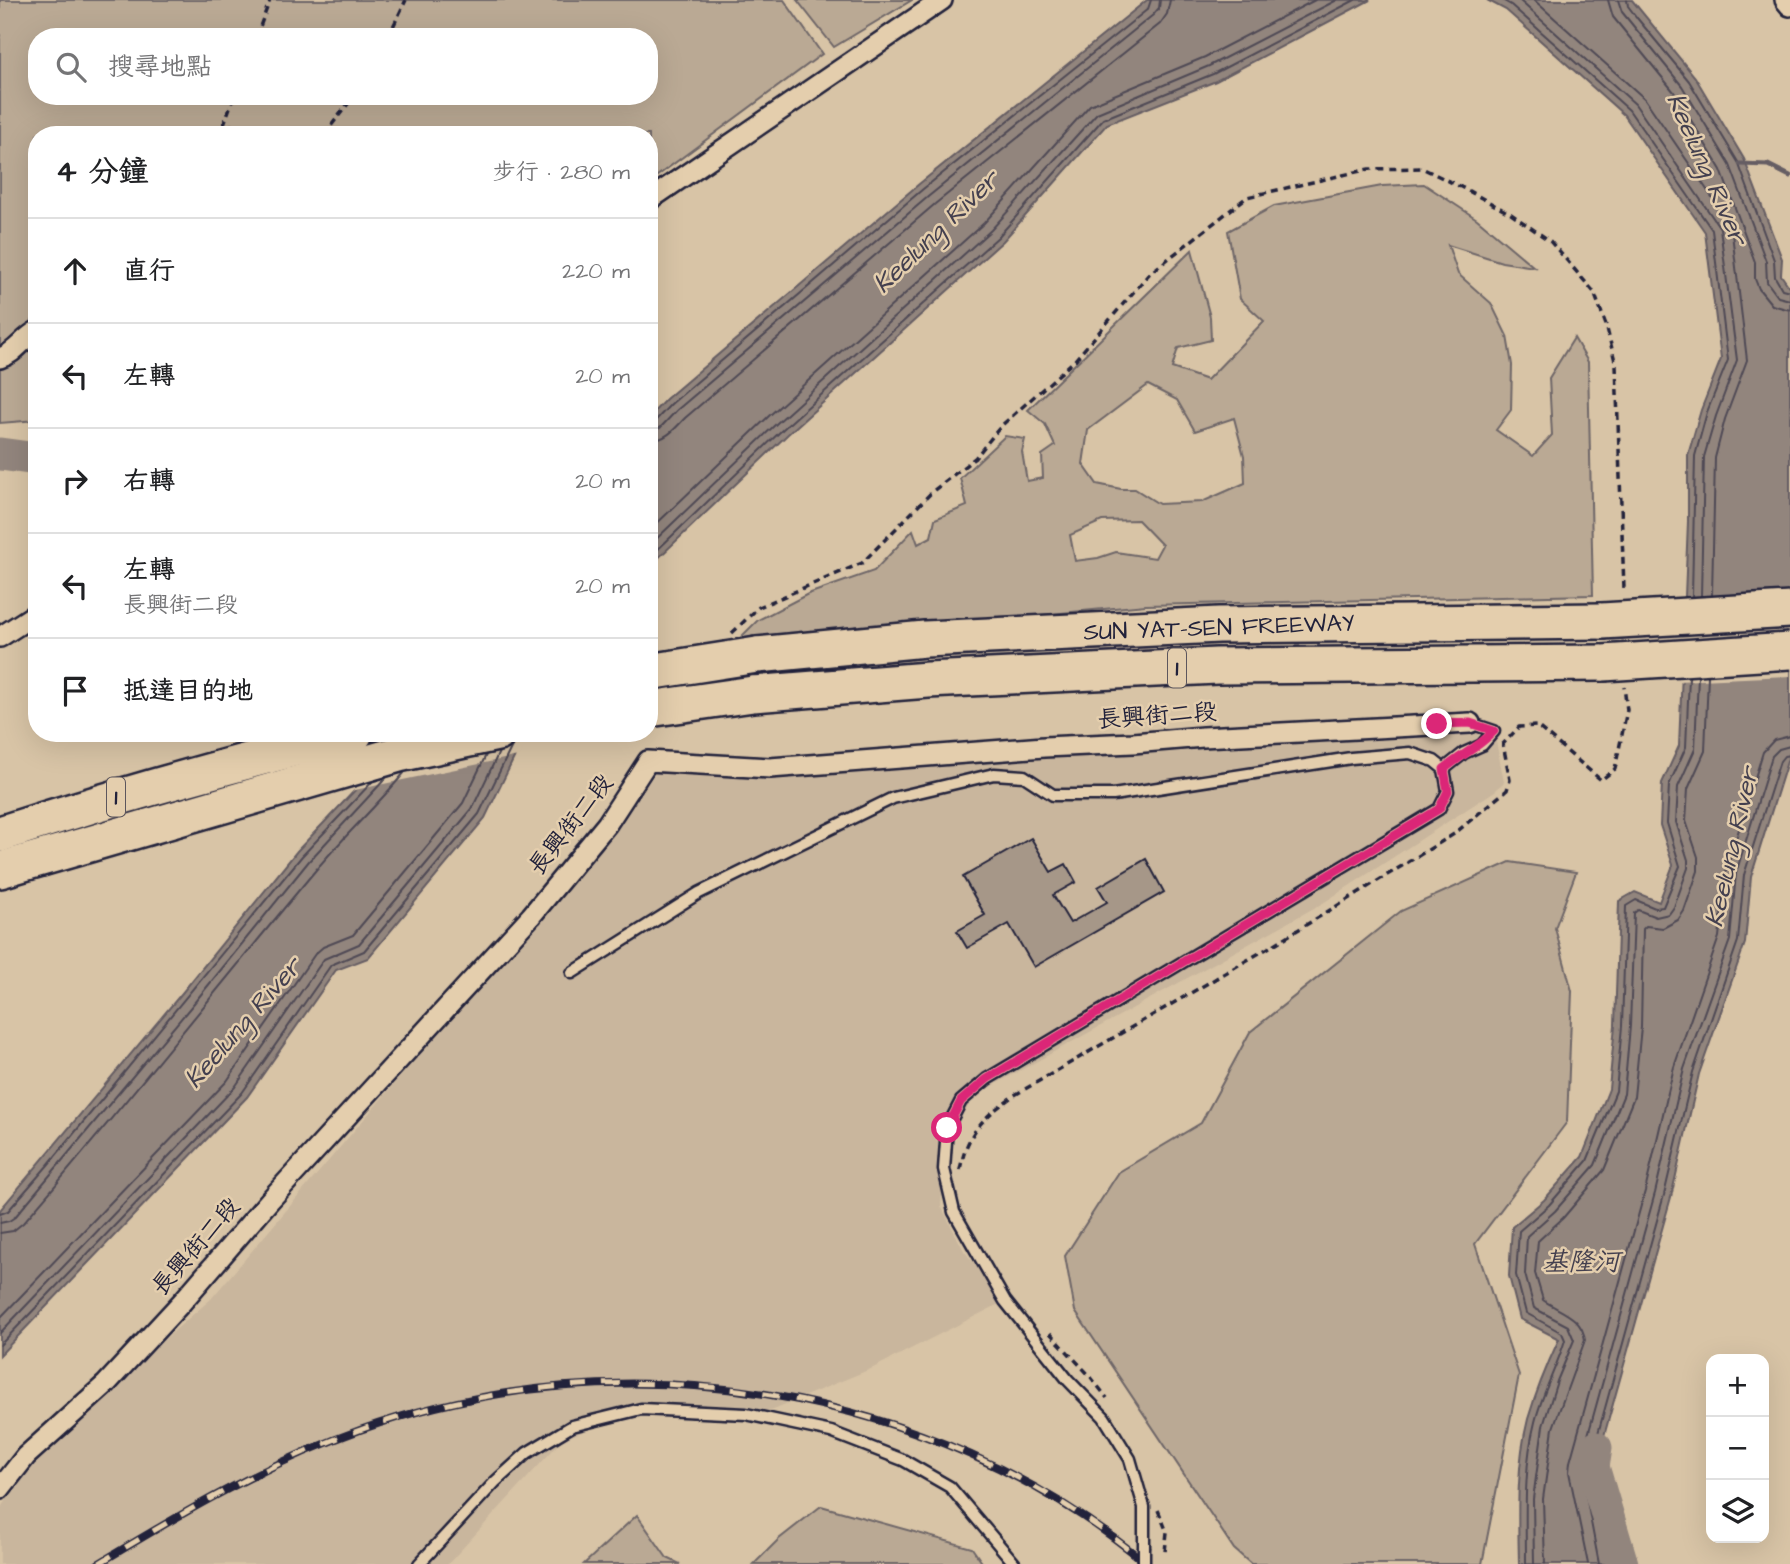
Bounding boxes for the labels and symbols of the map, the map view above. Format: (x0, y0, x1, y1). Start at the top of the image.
water label: Keelung River (1657, 88, 1758, 253)
water label: Keelung River (865, 161, 1009, 302)
street label: SUN YAT-SEN FREEWAY (1083, 606, 1355, 650)
road number: 1 (1168, 648, 1186, 688)
street label: 長興街二段 (1096, 695, 1218, 737)
route end (1421, 708, 1452, 739)
water label: Keelung River (1696, 761, 1769, 930)
street label: 長興街二段 (521, 767, 621, 883)
road number: 1 (107, 778, 125, 817)
water label: Keelung River (176, 948, 312, 1097)
route start (931, 1112, 962, 1143)
street label: 長興街二段 (144, 1191, 248, 1303)
water label: 基隆河 (1542, 1244, 1624, 1280)

